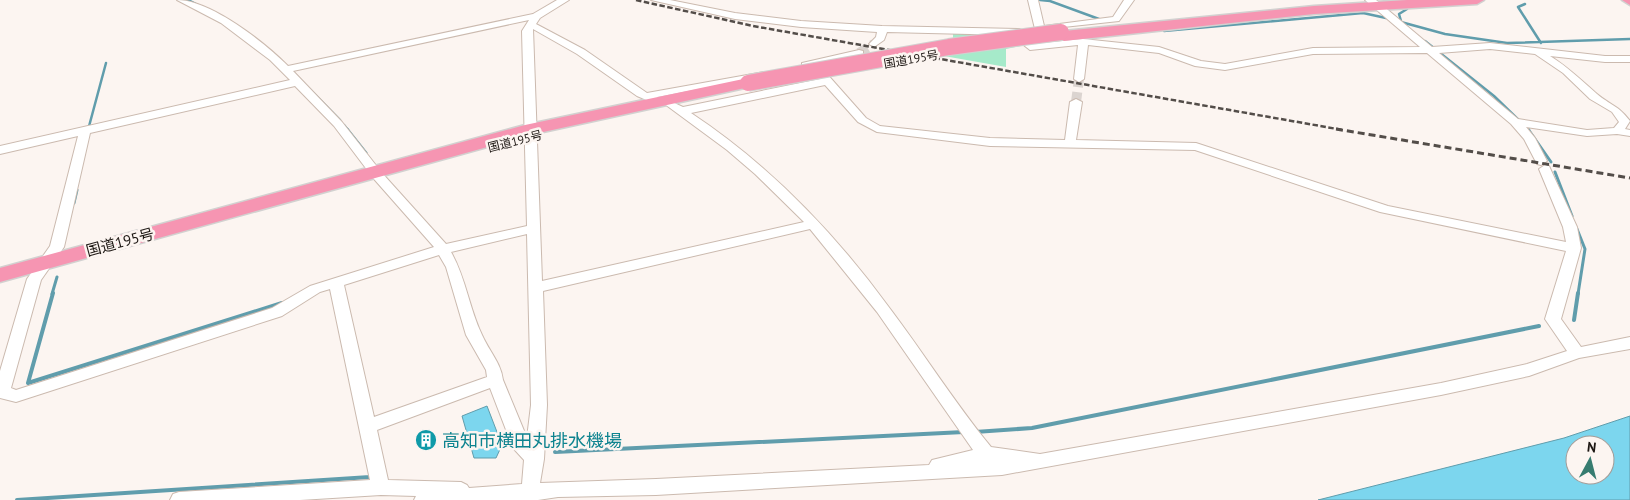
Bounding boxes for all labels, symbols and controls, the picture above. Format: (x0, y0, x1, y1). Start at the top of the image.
street label: 国道195号 (882, 47, 940, 71)
street label: 国道195号 (486, 127, 544, 155)
street label: 国道195号 (84, 224, 156, 260)
building icon: 高知市横田丸排水機場 (414, 428, 438, 452)
place label: 高知市横田丸排水機場 (442, 429, 622, 452)
north arrow (1565, 435, 1615, 485)
text: N (1586, 438, 1597, 457)

